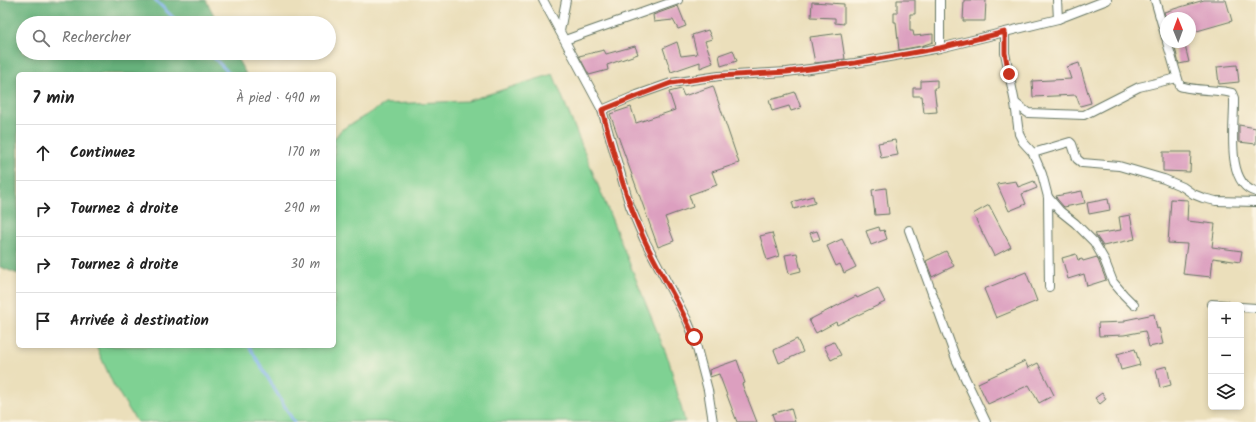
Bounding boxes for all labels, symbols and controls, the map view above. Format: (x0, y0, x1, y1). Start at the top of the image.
north arrow (1160, 12, 1196, 48)
search box (16, 16, 336, 60)
text: Rechercher (62, 26, 130, 50)
icon: search (30, 27, 52, 49)
route end (1000, 65, 1018, 83)
text: 7 min (32, 85, 74, 112)
text: À pied · 490 m (236, 88, 320, 109)
text: Continuez (70, 141, 135, 165)
icon: ahead (32, 142, 54, 164)
text: 170 m (288, 142, 320, 163)
text: Tournez à droite (70, 197, 178, 221)
icon: right (32, 198, 54, 220)
text: 290 m (284, 198, 320, 219)
text: Tournez à droite (70, 253, 178, 277)
icon: right (32, 254, 54, 276)
text: 30 m (291, 254, 320, 275)
map controls (1208, 302, 1244, 410)
button: + (1208, 302, 1244, 338)
text: Arrivée à destination (70, 309, 209, 333)
icon: arrive (32, 310, 54, 332)
route start (685, 328, 703, 346)
button: − (1208, 338, 1244, 374)
button: layers (1208, 374, 1244, 410)

